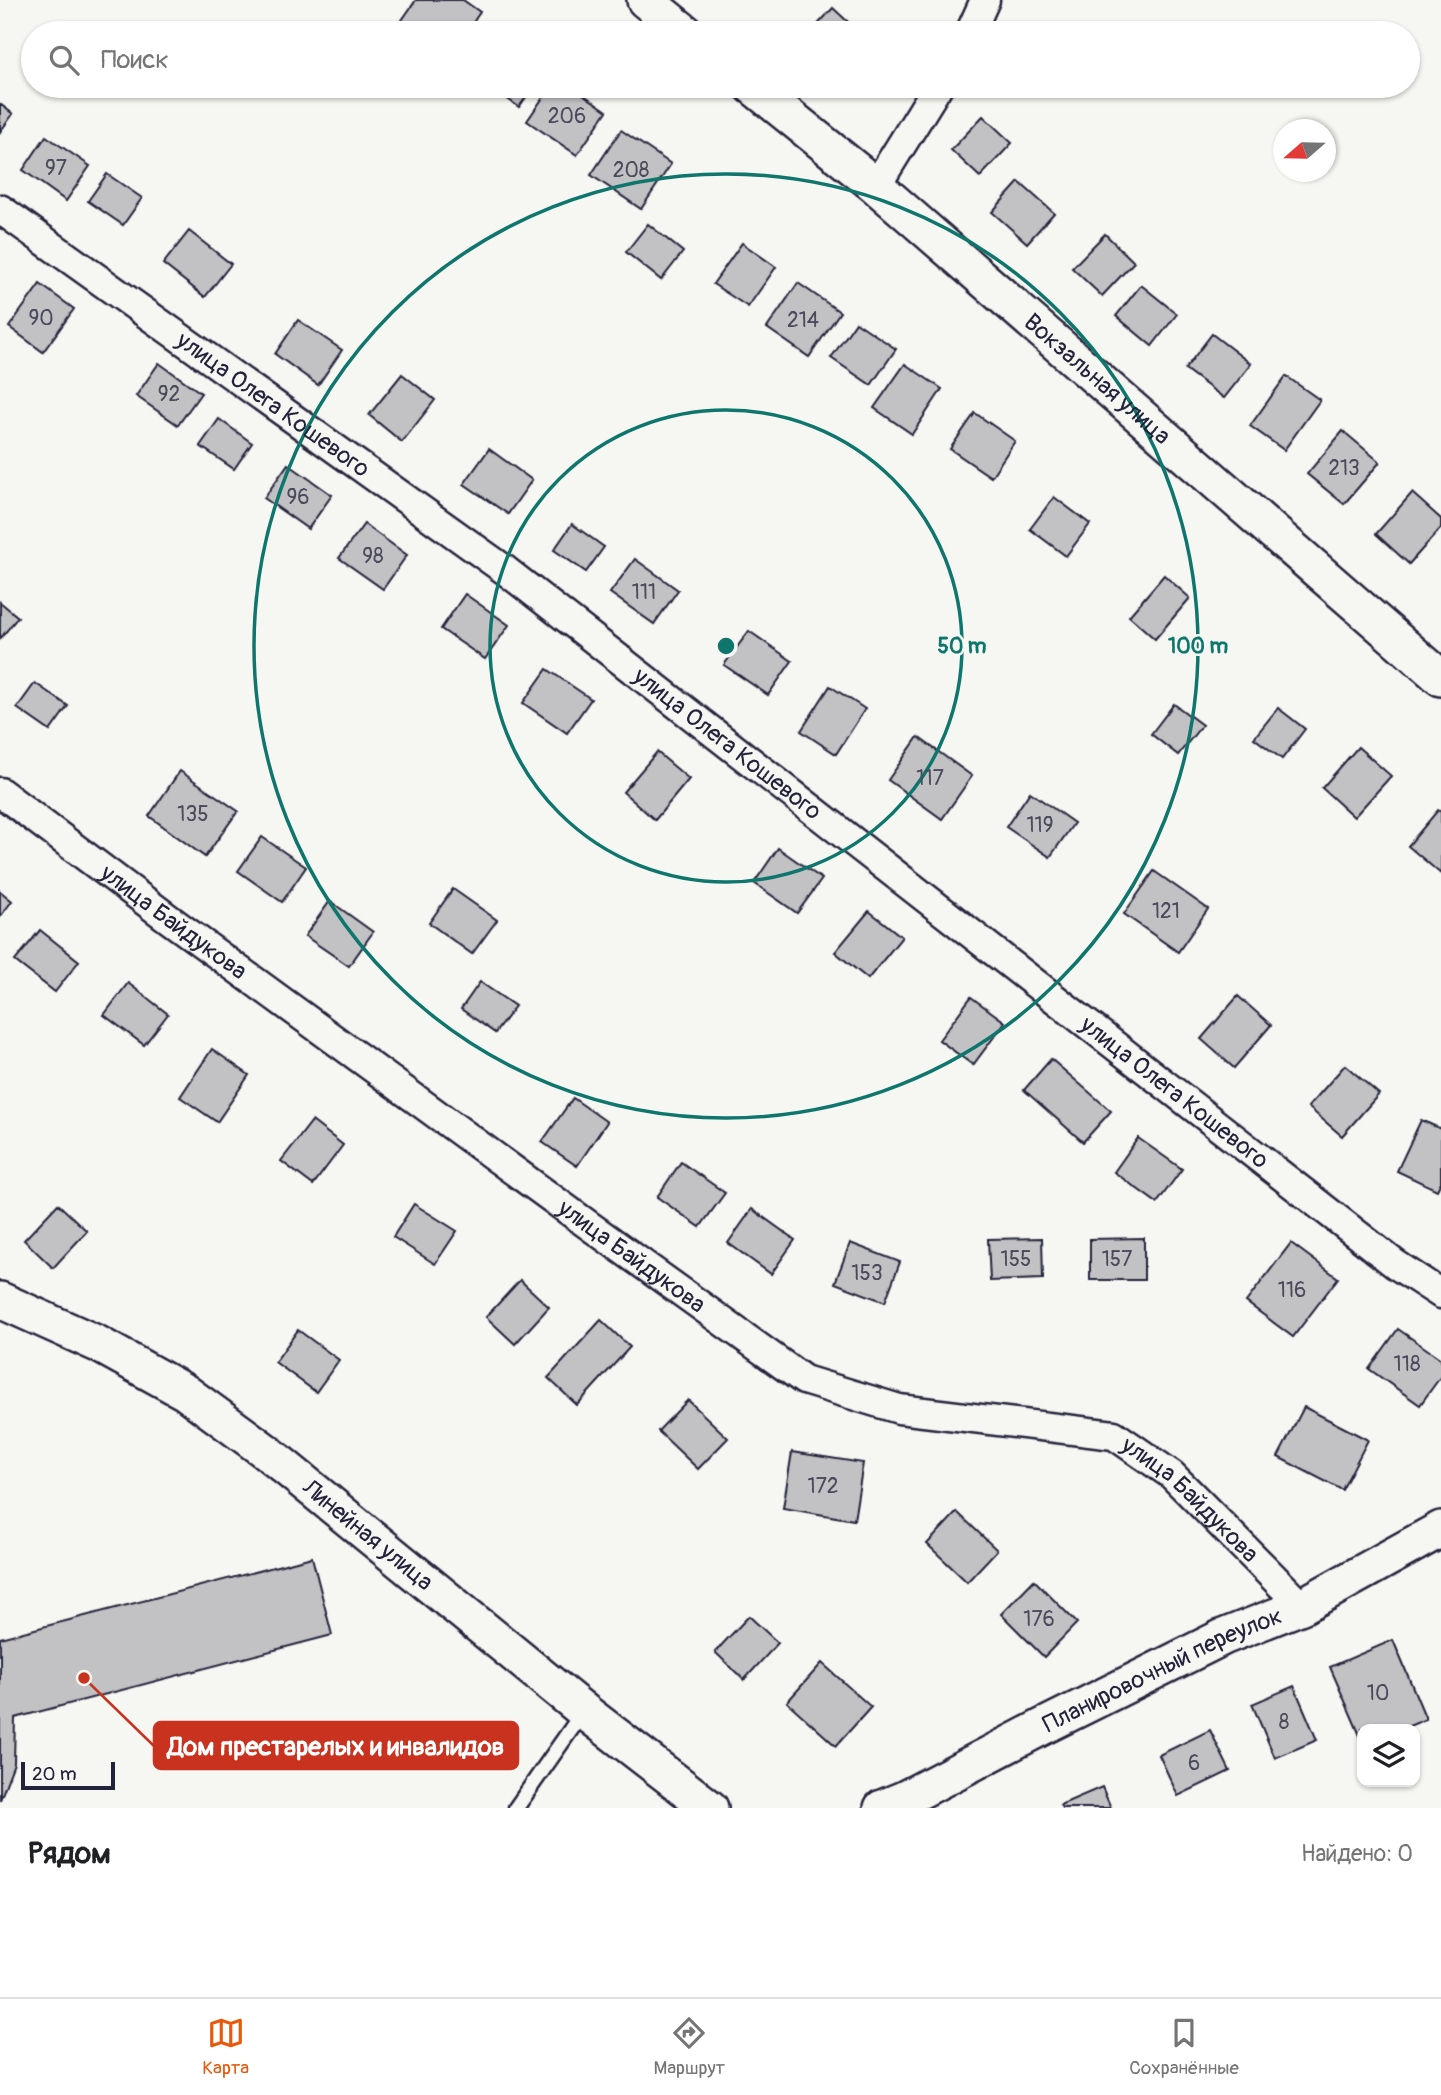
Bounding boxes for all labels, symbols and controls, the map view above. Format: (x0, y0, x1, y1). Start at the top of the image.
search box (21, 21, 1420, 98)
icon: search (45, 41, 83, 79)
text: Поиск (101, 44, 169, 76)
house number: 206 (548, 103, 586, 130)
north arrow (1273, 119, 1336, 182)
house number: 97 (45, 155, 67, 182)
house number: 208 (613, 157, 649, 184)
house number: 90 (28, 305, 54, 332)
house number: 214 (787, 307, 819, 334)
street label: Вокзальная улица (1018, 307, 1177, 450)
street label: улица Олега Кошевого (170, 325, 376, 483)
house number: 92 (158, 381, 180, 408)
house number: 213 (1328, 455, 1360, 482)
house number: 96 (286, 484, 310, 511)
house number: 98 (362, 543, 384, 570)
house number: 111 (632, 579, 656, 606)
text: 50 m (938, 633, 987, 660)
text: 100 m (1168, 633, 1228, 660)
centre of rings (714, 634, 738, 658)
street label: улица Олега Кошевого (627, 661, 828, 826)
house number: 117 (916, 765, 944, 792)
house number: 135 (177, 801, 209, 828)
house number: 119 (1026, 812, 1054, 839)
street label: улица Байдукова (94, 858, 253, 986)
house number: 121 (1152, 898, 1180, 925)
street label: улица Олега Кошевого (1074, 1009, 1275, 1175)
street label: улица Байдукова (551, 1193, 711, 1319)
house number: 155 (1001, 1246, 1031, 1273)
house number: 157 (1102, 1246, 1132, 1273)
house number: 153 (851, 1260, 883, 1287)
house number: 116 (1278, 1277, 1306, 1304)
house number: 118 (1393, 1351, 1421, 1378)
street label: улица Байдукова (1115, 1430, 1265, 1568)
street label: Линейная улица (296, 1472, 439, 1597)
house number: 172 (807, 1473, 839, 1500)
street label: Планировочный переулок (1038, 1601, 1286, 1739)
house number: 176 (1023, 1606, 1055, 1633)
house number: 10 (1367, 1680, 1389, 1707)
house number: 8 (1279, 1709, 1289, 1736)
callout: Дом престарелых и инвалидов (154, 1722, 518, 1769)
map controls (1357, 1724, 1420, 1787)
button: layers (1357, 1724, 1420, 1787)
text: Дом престарелых и инвалидов (166, 1731, 504, 1763)
house number: 6 (1188, 1750, 1200, 1777)
scale bar (21, 1759, 116, 1791)
text: 20 m (32, 1762, 77, 1786)
text: Рядом (28, 1835, 111, 1872)
text: Найдено: 0 (1301, 1839, 1413, 1868)
tab: Карта (202, 2014, 249, 2080)
tab: Маршрут (653, 2014, 725, 2080)
tab: Сохранённые (1129, 2014, 1239, 2080)

